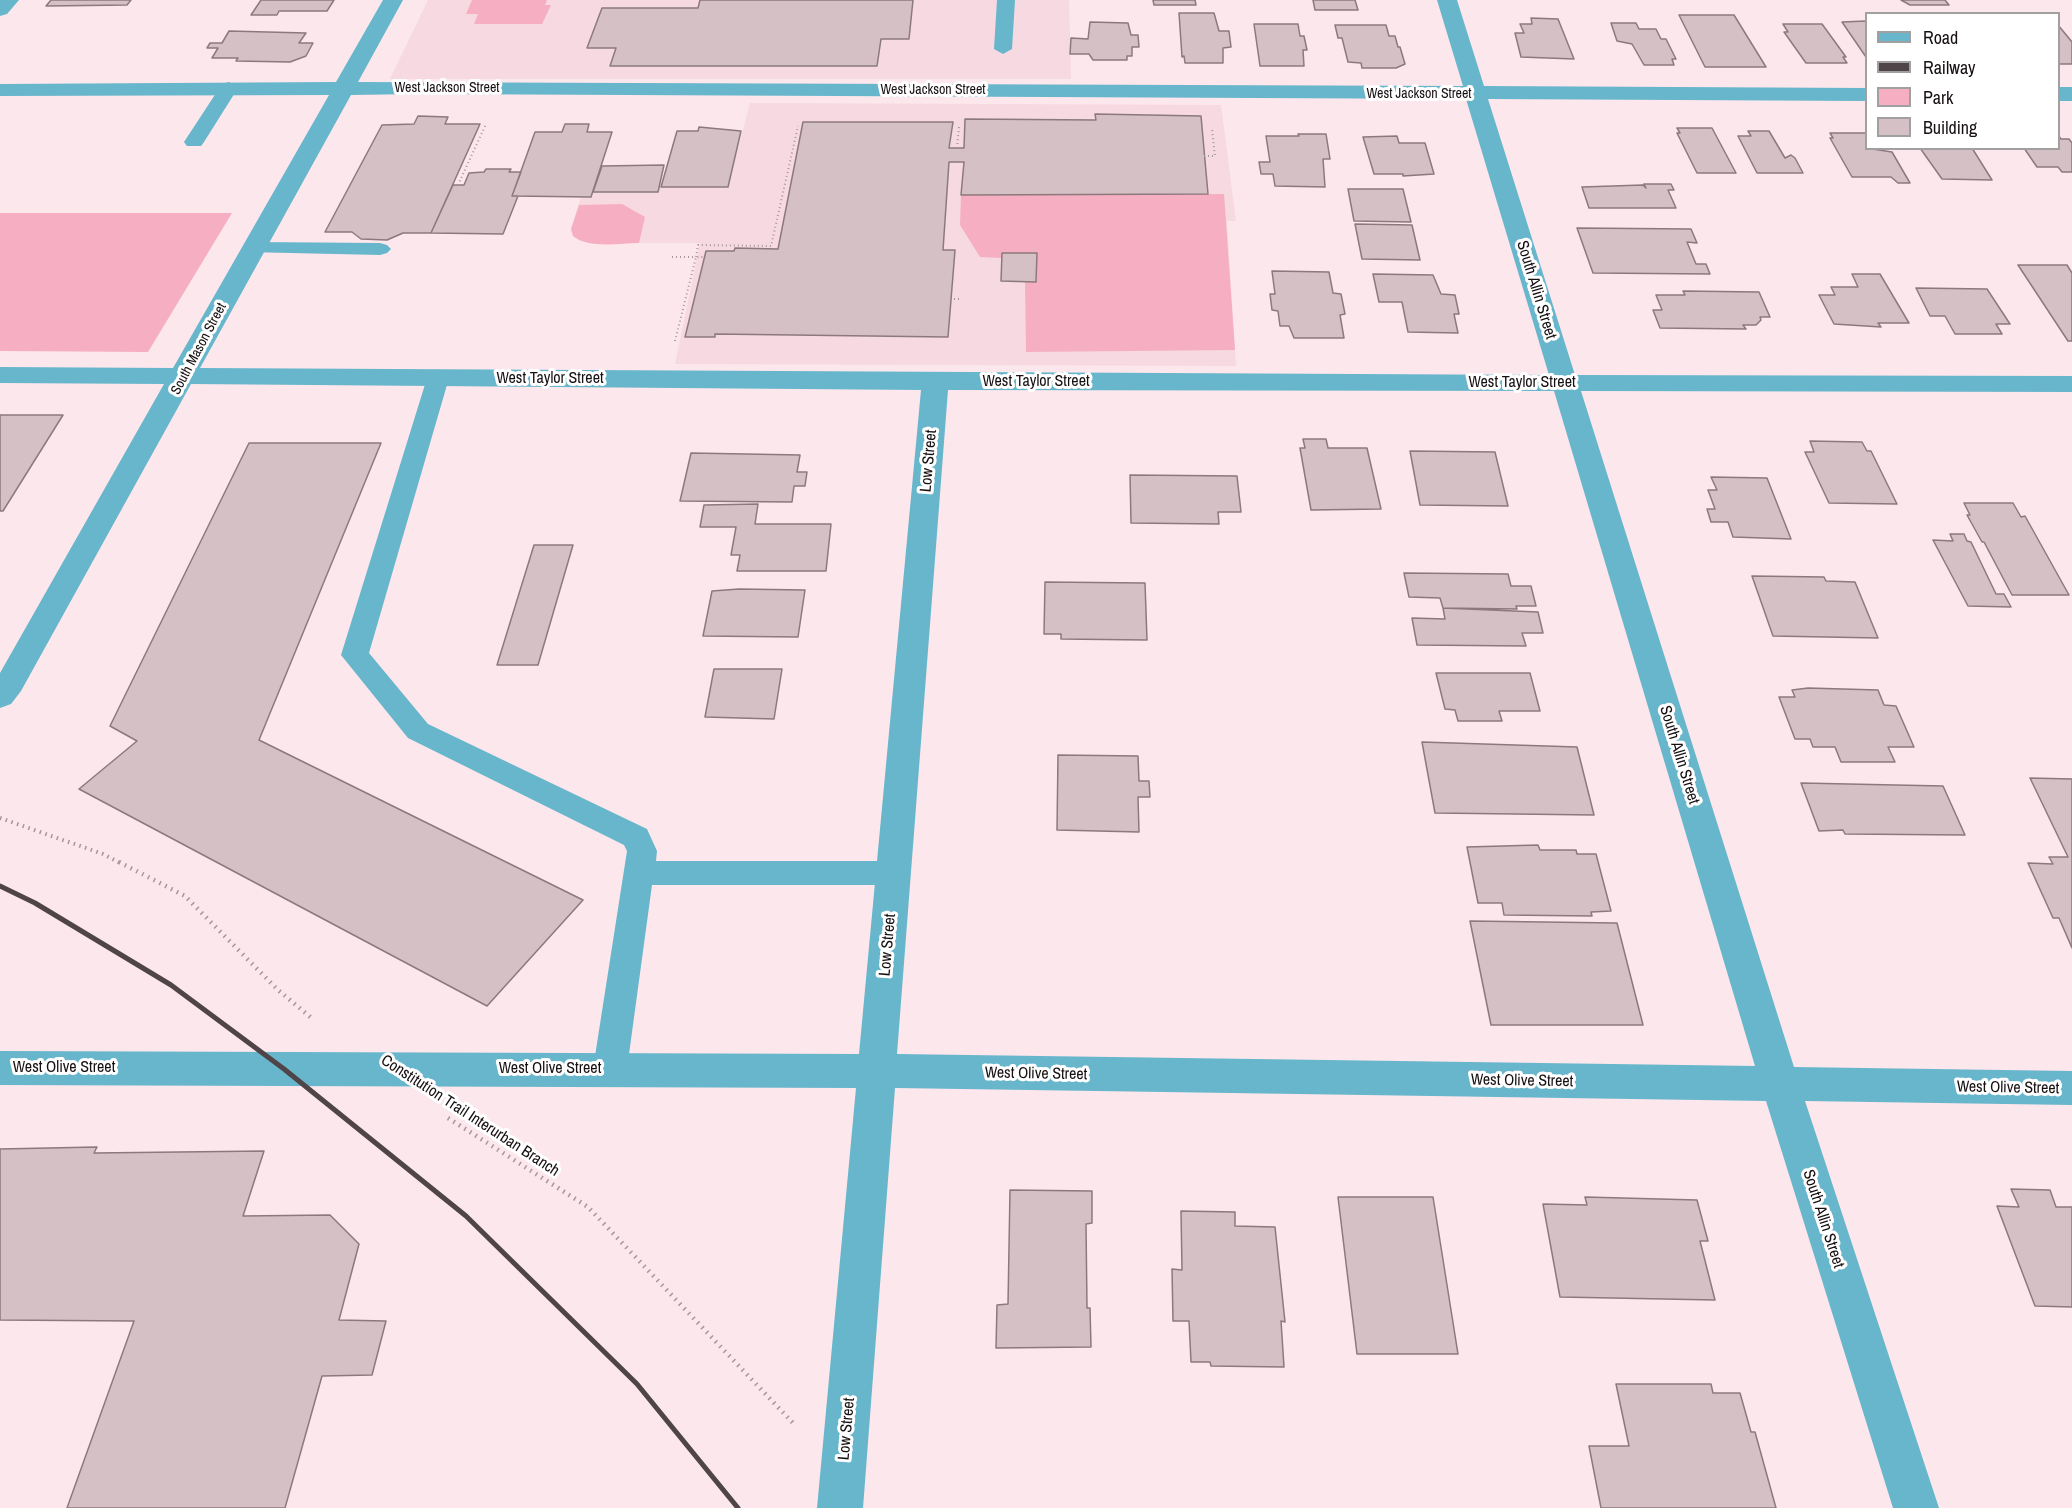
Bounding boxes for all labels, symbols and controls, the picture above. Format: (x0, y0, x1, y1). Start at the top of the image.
legend (1865, 12, 2060, 150)
text: Road (1923, 25, 1958, 50)
text: Railway (1923, 55, 1976, 80)
street label: West Jackson Street (394, 80, 500, 96)
street label: West Jackson Street (880, 82, 986, 98)
text: Park (1923, 85, 1953, 110)
street label: West Jackson Street (1366, 86, 1472, 102)
text: Building (1923, 115, 1977, 140)
street label: South Allin Street (1512, 238, 1560, 342)
street label: South Mason Street (168, 300, 230, 398)
street label: West Taylor Street (496, 369, 604, 389)
street label: West Taylor Street (982, 372, 1090, 392)
street label: West Taylor Street (1468, 373, 1576, 393)
street label: Low Street (917, 429, 941, 493)
street label: South Allin Street (1655, 703, 1703, 807)
street label: Low Street (876, 913, 900, 977)
street label: Constitution Trail Interurban Branch (377, 1051, 563, 1181)
street label: West Olive Street (13, 1058, 115, 1078)
street label: West Olive Street (499, 1059, 601, 1079)
street label: West Olive Street (985, 1064, 1087, 1084)
street label: West Olive Street (1471, 1071, 1573, 1091)
street label: West Olive Street (1957, 1078, 2059, 1098)
street label: South Allin Street (1798, 1167, 1848, 1271)
street label: Low Street (835, 1397, 859, 1461)

